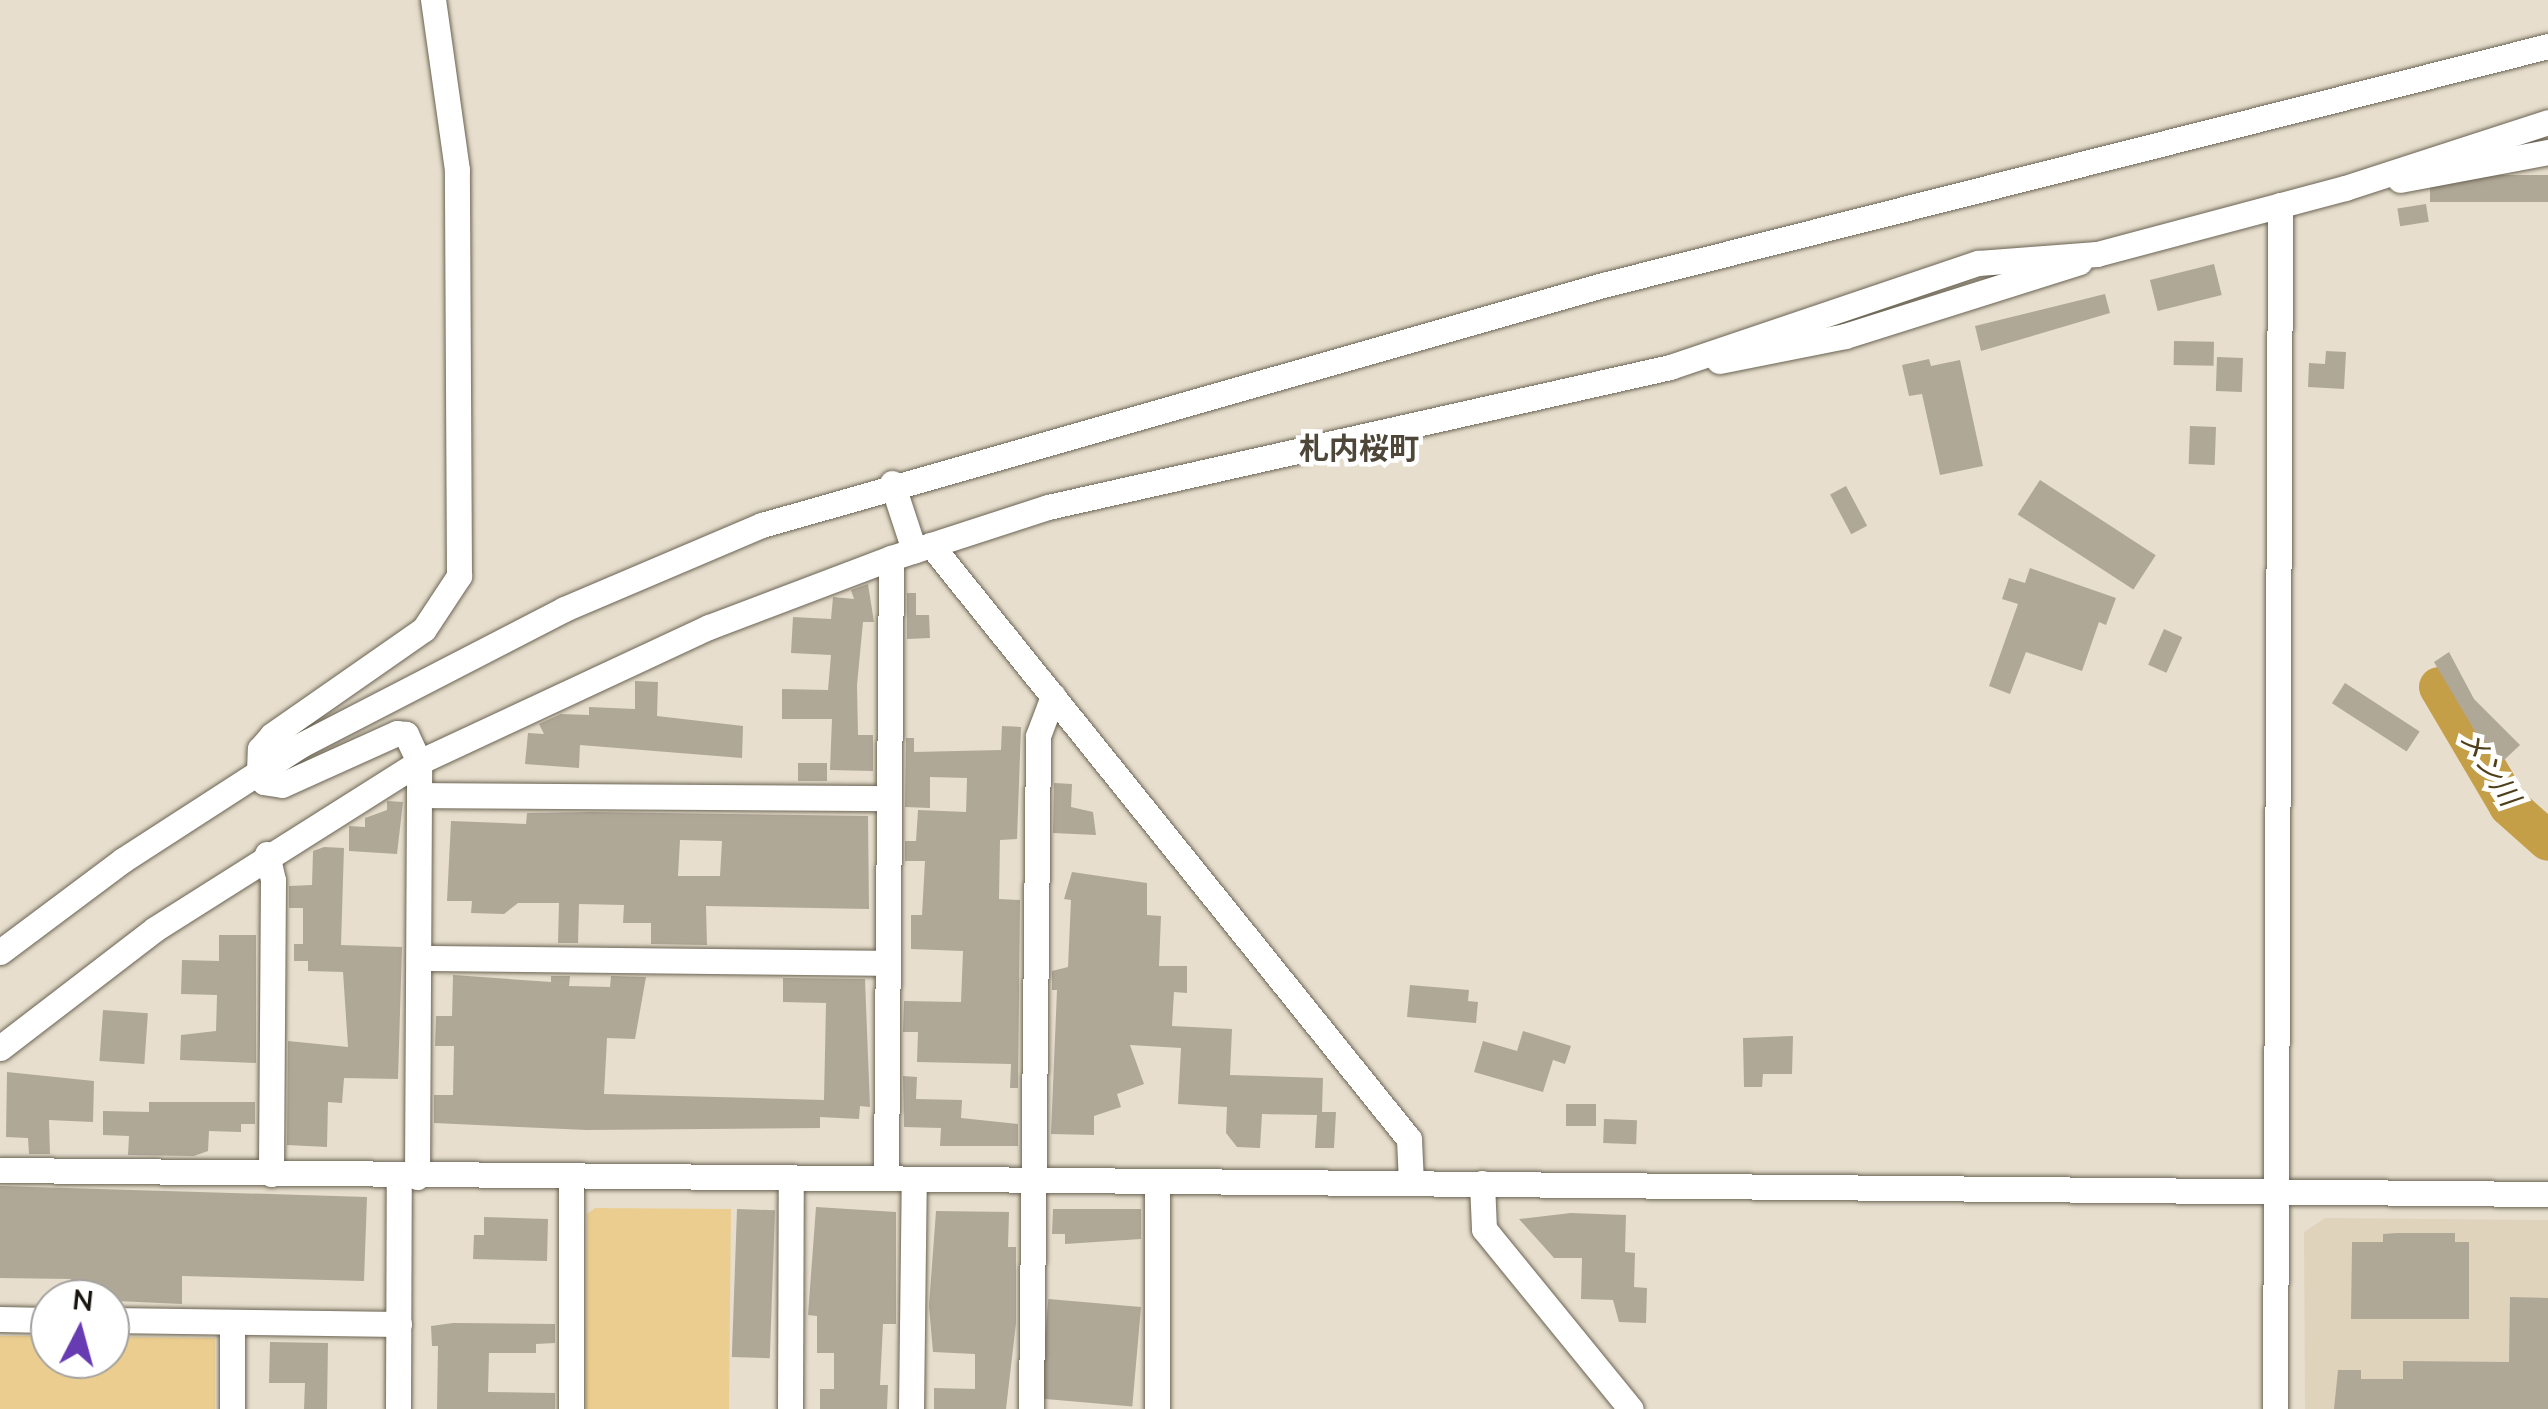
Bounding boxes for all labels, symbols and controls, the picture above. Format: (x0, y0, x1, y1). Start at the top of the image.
district label: 札内桜町 (1299, 432, 1419, 468)
water label: メン川 (2452, 724, 2526, 812)
north arrow (30, 1279, 130, 1379)
text: N (71, 1281, 95, 1321)

